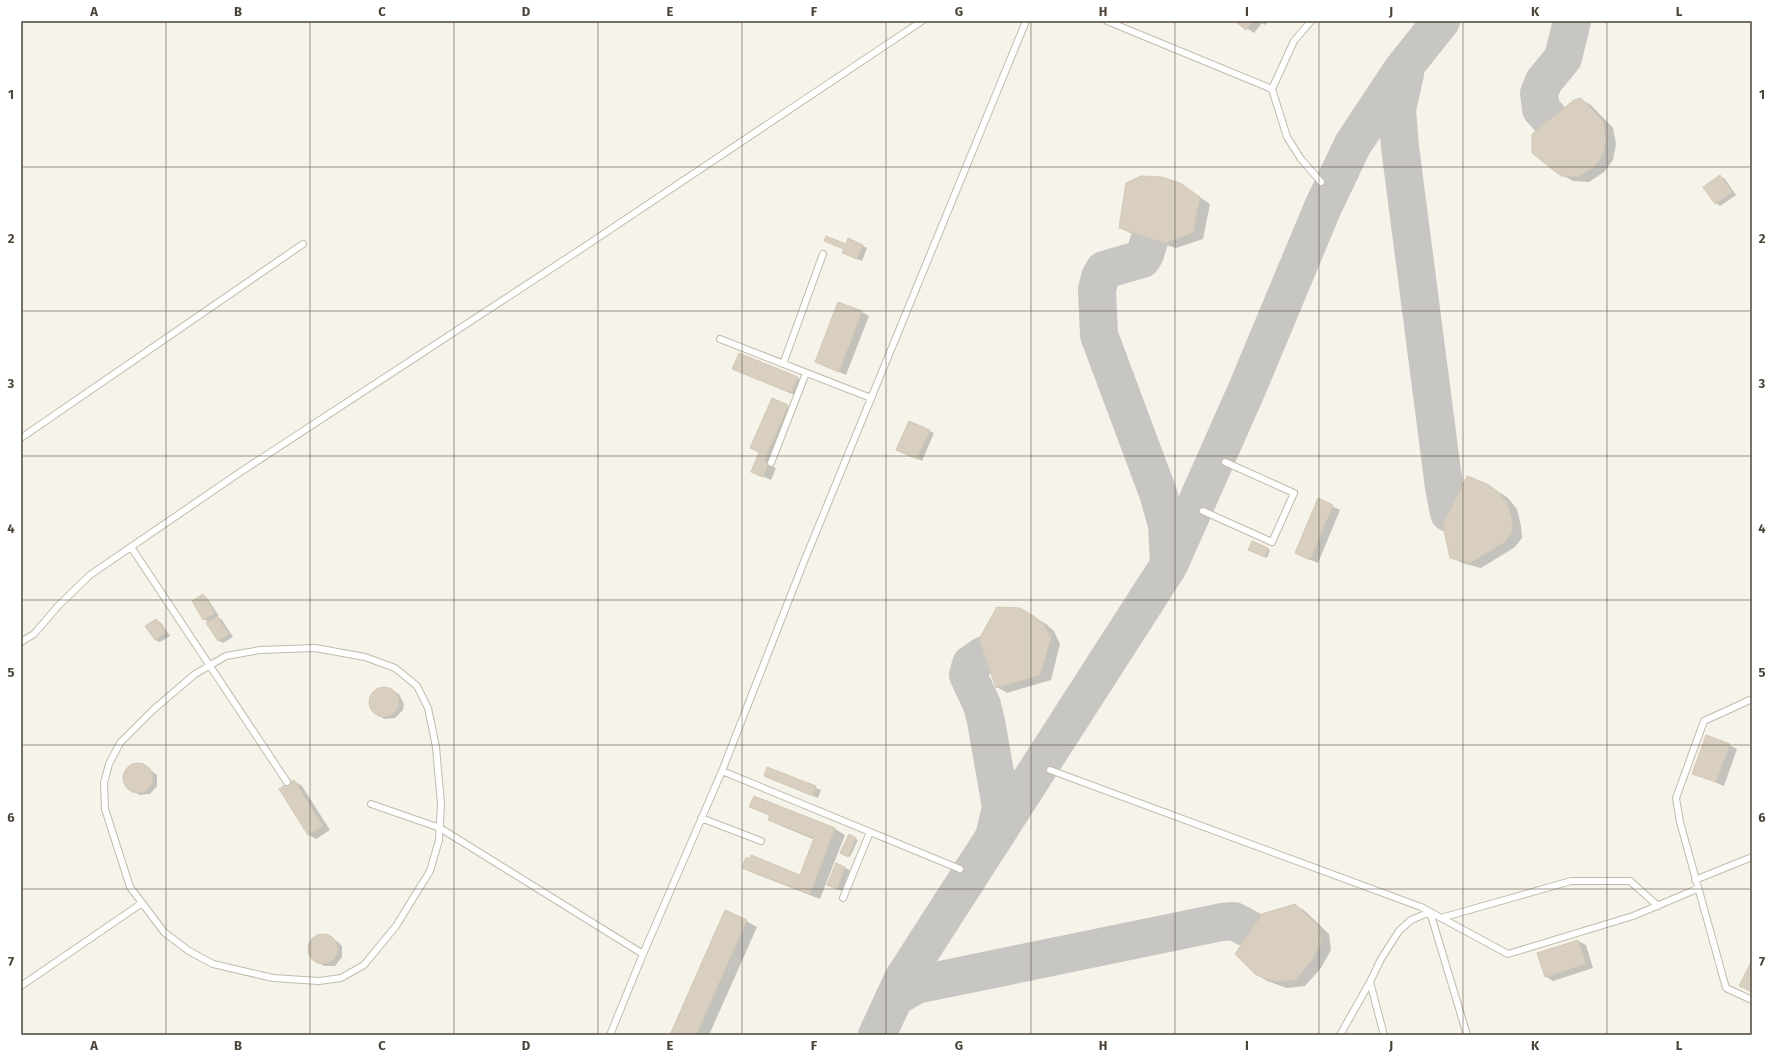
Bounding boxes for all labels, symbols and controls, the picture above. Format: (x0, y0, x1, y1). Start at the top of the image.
text: A (89, 4, 98, 19)
text: B (234, 4, 242, 19)
text: C (378, 4, 386, 19)
text: D (522, 4, 531, 19)
text: E (667, 4, 674, 19)
text: F (811, 4, 818, 19)
text: G (955, 4, 963, 19)
text: H (1099, 4, 1107, 19)
text: I (1245, 4, 1249, 19)
text: J (1388, 4, 1393, 19)
text: K (1531, 4, 1540, 19)
text: L (1676, 4, 1683, 19)
text: 1 (8, 87, 14, 102)
text: 1 (1759, 87, 1765, 102)
text: 2 (8, 231, 15, 246)
text: 2 (1759, 231, 1766, 246)
text: 3 (7, 376, 15, 391)
text: 3 (1758, 376, 1766, 391)
text: 4 (7, 521, 15, 536)
text: 4 (1758, 521, 1766, 536)
text: 5 (8, 665, 15, 680)
text: 5 (1759, 665, 1766, 680)
text: 6 (7, 810, 15, 825)
text: 6 (1758, 810, 1766, 825)
text: 7 (8, 954, 14, 969)
text: 7 (1759, 954, 1765, 969)
text: A (89, 1038, 98, 1053)
text: B (234, 1038, 242, 1053)
text: C (378, 1038, 386, 1053)
text: D (522, 1038, 531, 1053)
text: E (667, 1038, 674, 1053)
text: F (811, 1038, 818, 1053)
text: G (955, 1038, 963, 1053)
text: H (1099, 1038, 1107, 1053)
text: I (1245, 1038, 1249, 1053)
text: J (1388, 1038, 1393, 1053)
text: K (1531, 1038, 1540, 1053)
text: L (1676, 1038, 1683, 1053)

